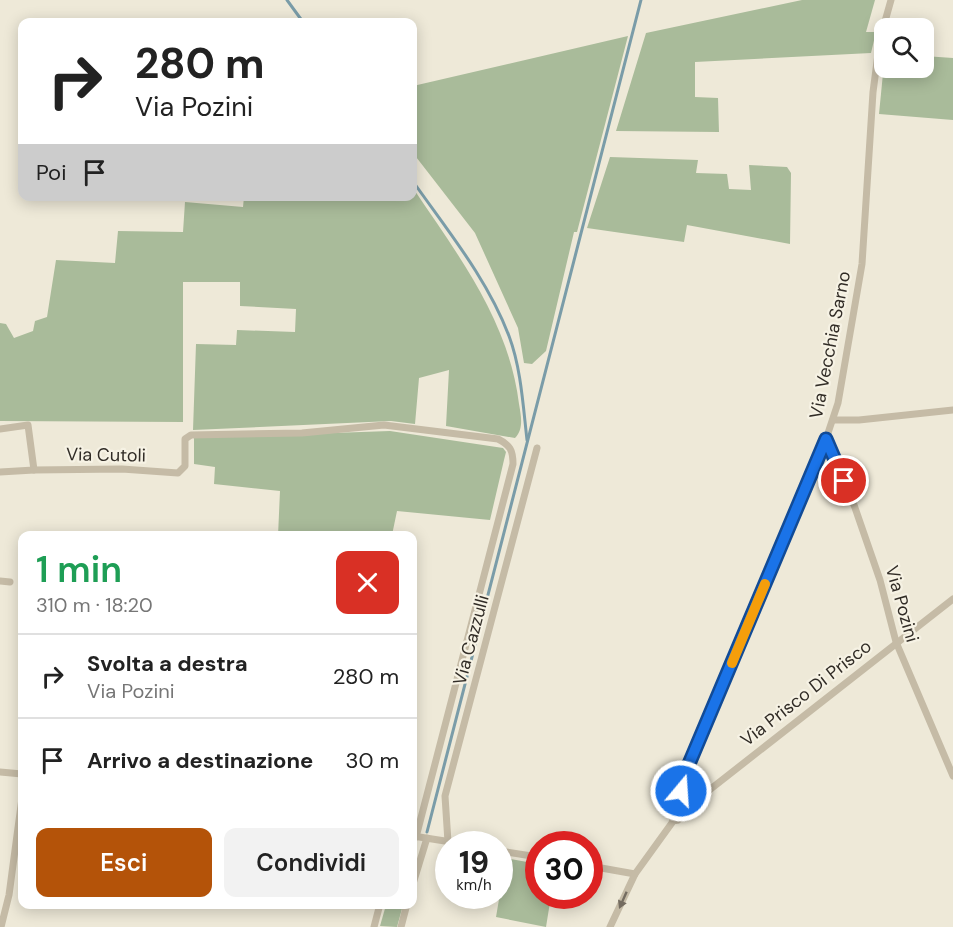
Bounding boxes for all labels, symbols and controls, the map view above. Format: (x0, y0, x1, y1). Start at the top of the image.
map controls (874, 18, 934, 78)
button: search (874, 18, 934, 78)
text: 280 m (135, 36, 265, 91)
icon: right (36, 42, 114, 120)
text: Via Pozini (135, 89, 253, 124)
icon: arrive (78, 156, 111, 189)
text: Poi (36, 158, 66, 187)
street label: Via Vecchia Sarno (804, 269, 856, 421)
street label: Via Cutoli (66, 442, 146, 468)
pin (818, 455, 869, 506)
icon: arrive (827, 464, 860, 497)
text: 1 min (36, 546, 122, 593)
button: close (336, 551, 399, 614)
street label: Via Pozini (880, 563, 924, 645)
text: 310 m · 18:20 (36, 592, 153, 618)
street label: Via Cazzulli (447, 592, 495, 688)
street label: Via Prisco Di Prisco (736, 634, 876, 752)
text: Svolta a destra (87, 649, 248, 678)
icon: right (36, 660, 69, 693)
text: 280 m (333, 662, 399, 691)
text: Via Pozini (87, 678, 175, 704)
icon: arrive (36, 744, 69, 777)
text: Arrivo a destinazione (87, 746, 313, 775)
text: 30 m (345, 746, 399, 775)
position arrow (649, 759, 713, 823)
button: Esci (36, 828, 212, 897)
button: Condividi (224, 828, 399, 897)
speed limit sign: 30 (525, 831, 603, 909)
text: 19 (459, 843, 489, 882)
text: km/h (456, 875, 492, 895)
one-way arrow (618, 892, 627, 909)

